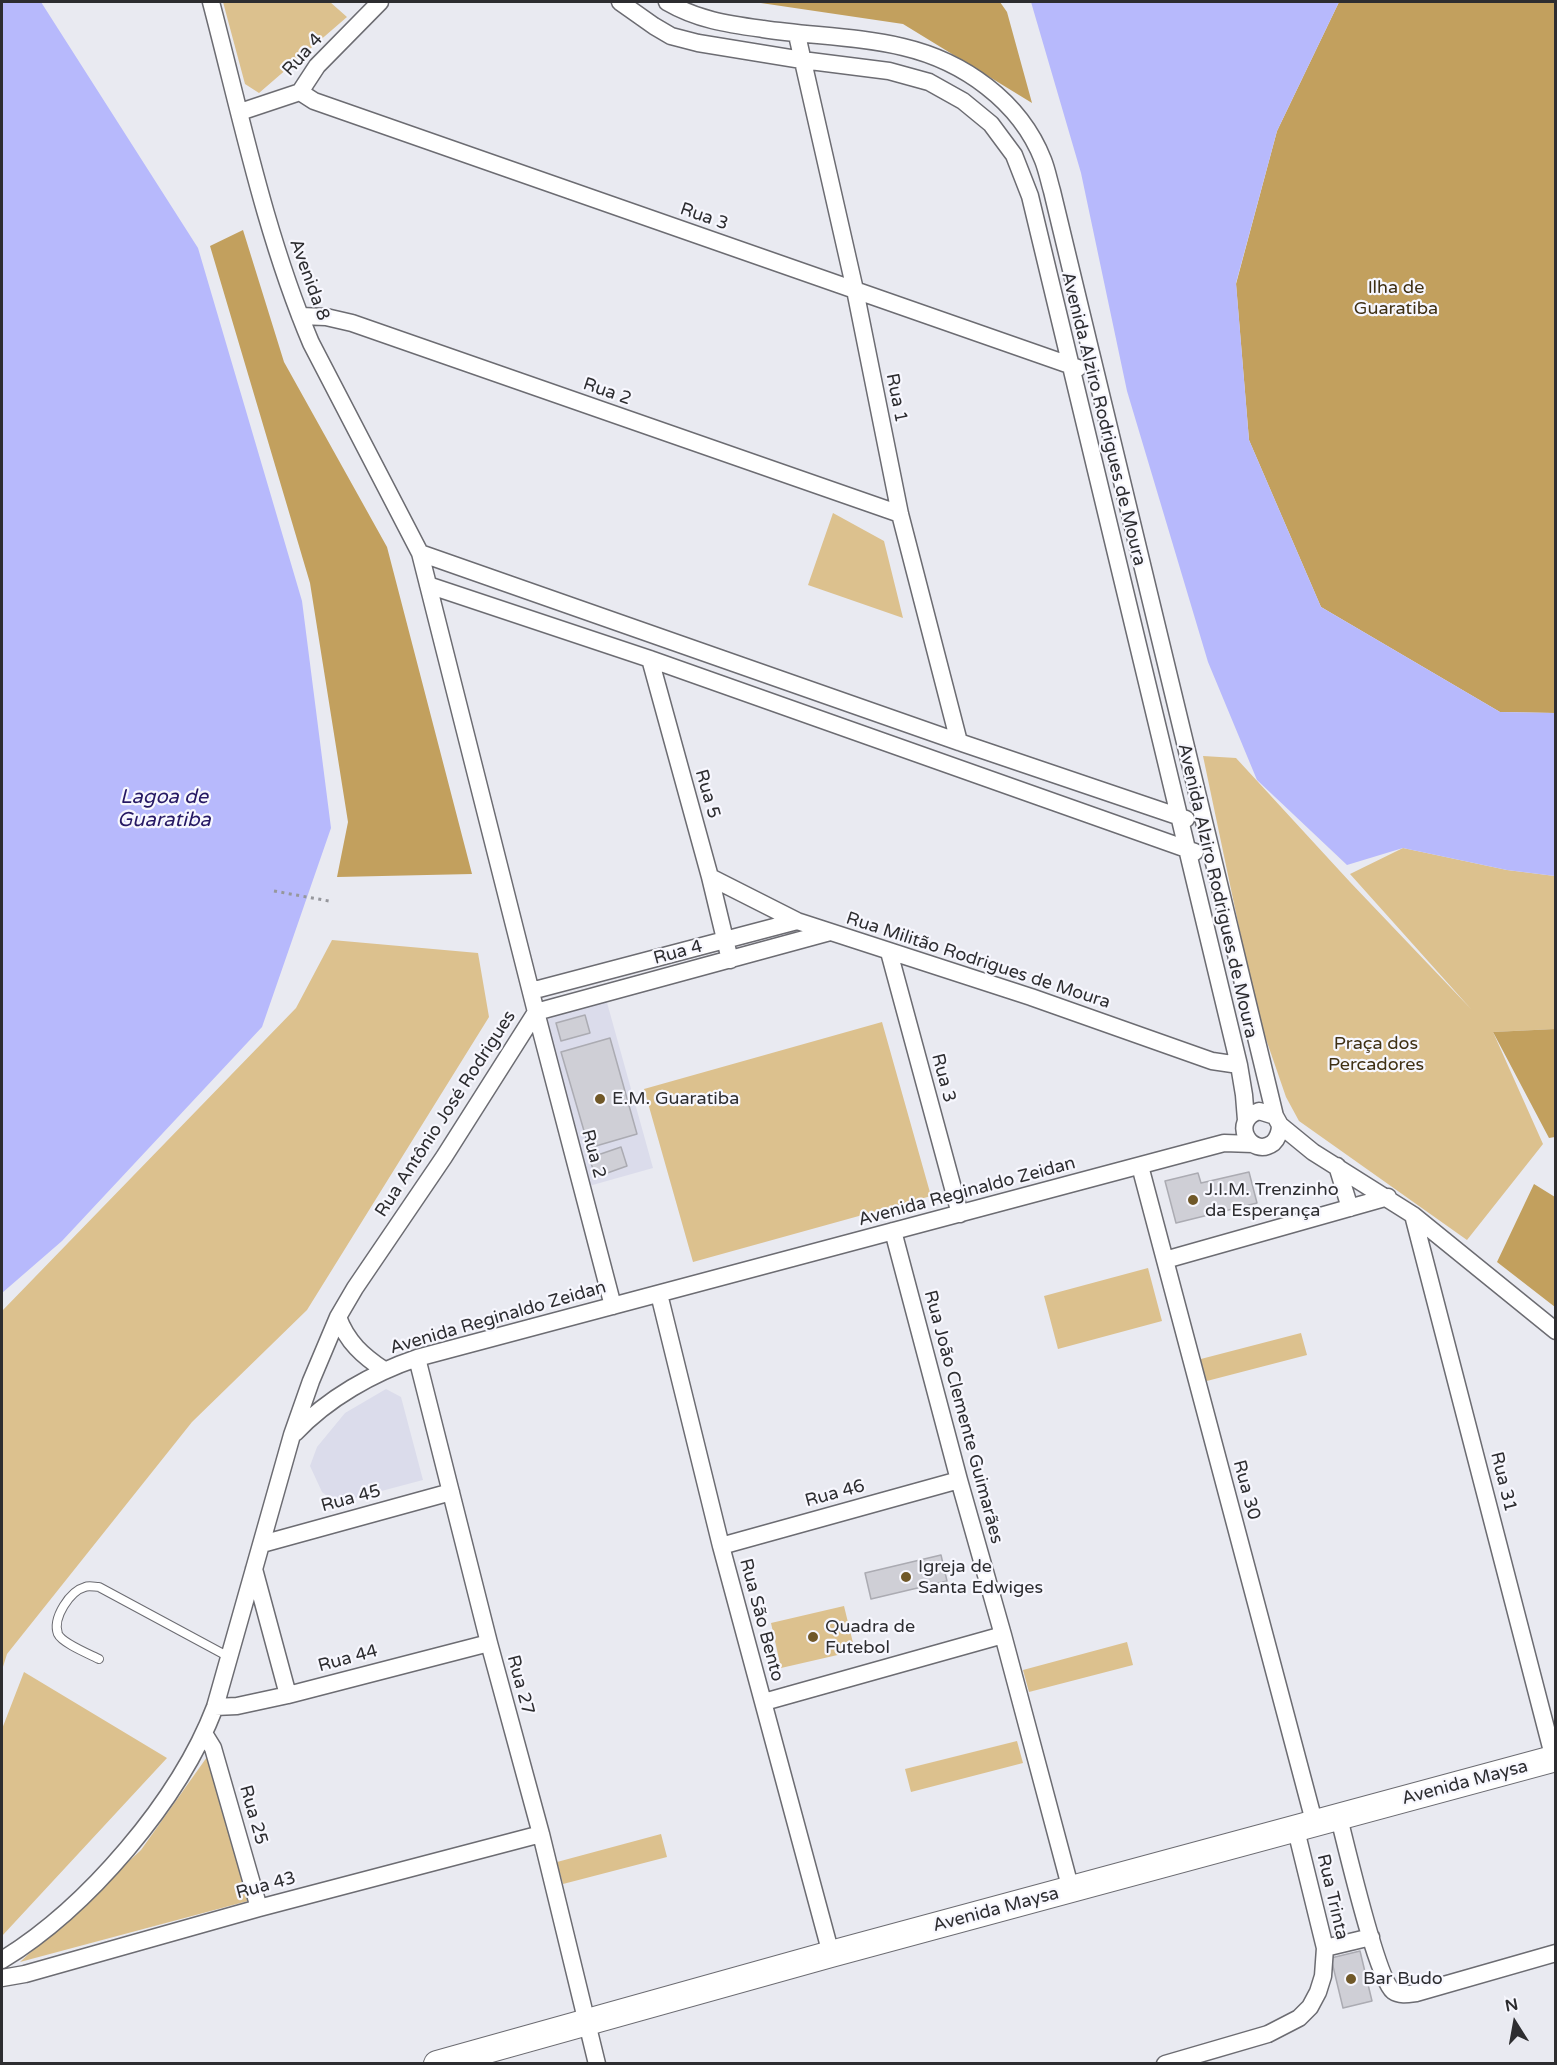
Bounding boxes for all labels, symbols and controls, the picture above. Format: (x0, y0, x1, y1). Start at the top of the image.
street label: Rua 4 (278, 29, 328, 81)
street label: Rua 3 (677, 199, 731, 235)
street label: Avenida 8 (284, 236, 334, 324)
street label: Avenida Alziro Rodrigues de Moura (1056, 270, 1150, 568)
park label: Ilha de Guaratiba (1354, 277, 1438, 320)
street label: Rua 1 (881, 371, 911, 425)
street label: Rua 2 (580, 374, 634, 410)
street label: Avenida Alziro Rodrigues de Moura (1173, 741, 1261, 1041)
street label: Rua 5 (690, 767, 724, 821)
water label: Lagoa de Guaratiba (117, 786, 211, 833)
street label: Rua Militão Rodrigues de Moura (843, 908, 1113, 1014)
street label: Rua 4 (651, 936, 705, 970)
street label: Rua Antônio José Rodrigues (371, 1007, 521, 1221)
park label: Praça dos Percadores (1328, 1033, 1424, 1076)
street label: Rua 3 (926, 1051, 960, 1105)
place label: E.M. Guaratiba (612, 1088, 739, 1110)
marker: E.M. Guaratiba (593, 1092, 607, 1106)
street label: Rua 2 (576, 1127, 610, 1181)
street label: Avenida Reginaldo Zeidan (856, 1153, 1078, 1231)
place label: J.I.M. Trenzinho da Esperança (1205, 1179, 1339, 1222)
marker: J.I.M. Trenzinho da Esperança (1186, 1193, 1200, 1207)
street label: Avenida Reginaldo Zeidan (387, 1277, 609, 1359)
street label: Rua João Clemente Guimarães (919, 1288, 1007, 1546)
street label: Rua 31 (1485, 1450, 1521, 1514)
street label: Rua 30 (1228, 1458, 1264, 1522)
street label: Rua 46 (803, 1476, 867, 1512)
street label: Rua 45 (319, 1481, 383, 1517)
street label: Rua São Bento (734, 1556, 788, 1684)
place label: Igreja de Santa Edwiges (918, 1556, 1043, 1598)
marker: Igreja de Santa Edwiges (899, 1570, 913, 1584)
place label: Quadra de Futebol (825, 1616, 915, 1658)
marker: Quadra de Futebol (806, 1630, 820, 1644)
street label: Rua 44 (316, 1641, 380, 1677)
street label: Rua 27 (502, 1653, 538, 1717)
street label: Avenida Maysa (1400, 1756, 1530, 1810)
street label: Rua 25 (234, 1783, 272, 1847)
street label: Rua Trinta (1312, 1852, 1352, 1942)
street label: Rua 43 (234, 1868, 298, 1904)
street label: Avenida Maysa (931, 1883, 1061, 1937)
place label: Bar Budo (1363, 1968, 1443, 1990)
marker: Bar Budo (1344, 1972, 1358, 1986)
north arrow (1485, 1993, 1545, 2053)
text: N (1503, 1994, 1520, 2016)

